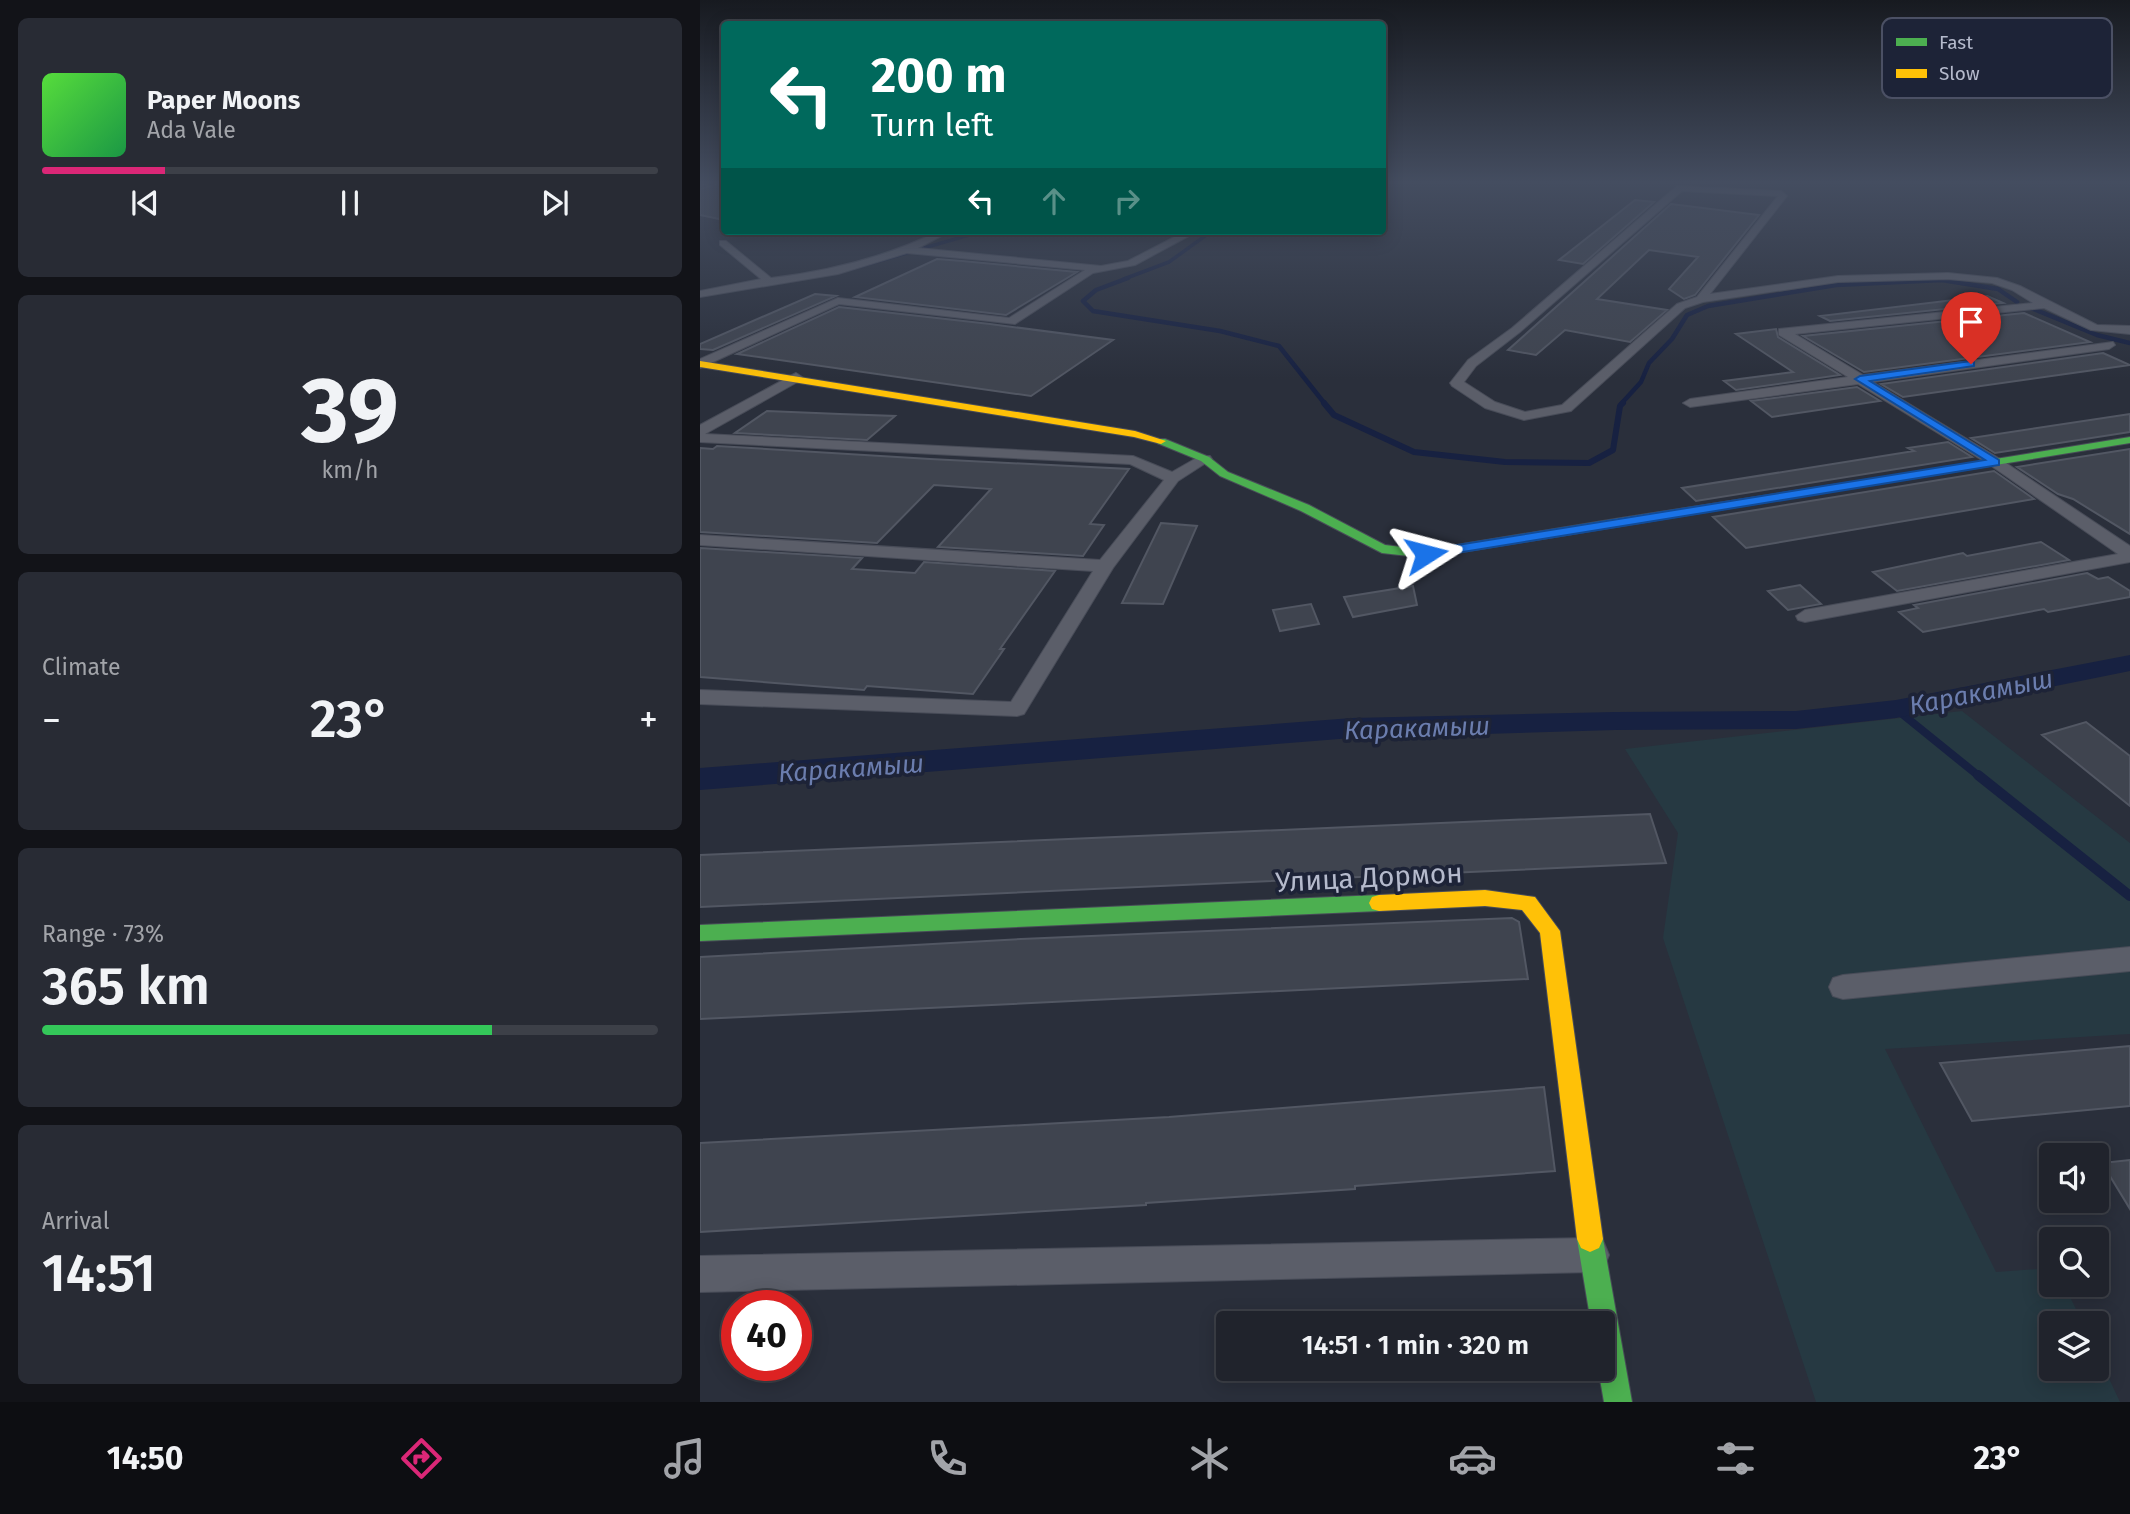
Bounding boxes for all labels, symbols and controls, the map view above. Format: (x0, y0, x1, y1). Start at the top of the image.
legend (1882, 18, 2112, 98)
text: Fast (1939, 31, 1973, 54)
text: 200 m (871, 46, 1007, 105)
icon: left (756, 49, 847, 140)
text: Slow (1939, 62, 1980, 85)
text: Paper Moons (147, 85, 300, 116)
text: Turn left (871, 106, 993, 144)
text: Ada Vale (147, 116, 236, 144)
icon: left (962, 182, 1000, 220)
icon: ahead (1035, 182, 1073, 220)
icon: right (1108, 182, 1146, 220)
icon: previous (126, 184, 164, 222)
icon: pause (331, 184, 369, 222)
icon: next (536, 184, 574, 222)
pin (1941, 292, 2001, 364)
icon: arrive (1952, 303, 1990, 341)
text: 39 (301, 356, 399, 465)
text: km/h (322, 456, 378, 484)
position arrow (1389, 517, 1463, 591)
text: Climate (42, 653, 121, 681)
water label: Каракамыш (1906, 663, 2056, 722)
text: 23° (310, 688, 390, 751)
text: − (42, 697, 61, 743)
text: + (639, 697, 658, 743)
water label: Каракамыш (1343, 710, 1491, 747)
water label: Каракамыш (777, 748, 925, 789)
street label: Улица Дормон (1275, 856, 1464, 899)
text: Range · 73% (42, 920, 164, 948)
text: 365 km (42, 955, 210, 1018)
map controls (2039, 1143, 2109, 1381)
button: sound (2039, 1143, 2109, 1213)
text: Arrival (42, 1207, 109, 1235)
button: search (2039, 1227, 2109, 1297)
text: 14:51 (42, 1242, 156, 1305)
speed limit sign: 40 (721, 1290, 812, 1381)
button: layers (2039, 1311, 2109, 1381)
text: 14:51 · 1 min · 320 m (1302, 1330, 1529, 1361)
icon: directions (397, 1434, 446, 1483)
icon: music (660, 1434, 709, 1483)
icon: phone (923, 1434, 972, 1483)
icon: climate (1185, 1434, 1234, 1483)
icon: car (1448, 1434, 1497, 1483)
icon: filters (1711, 1434, 1760, 1483)
text: 14:50 (107, 1439, 184, 1477)
text: 23° (1973, 1439, 2023, 1477)

